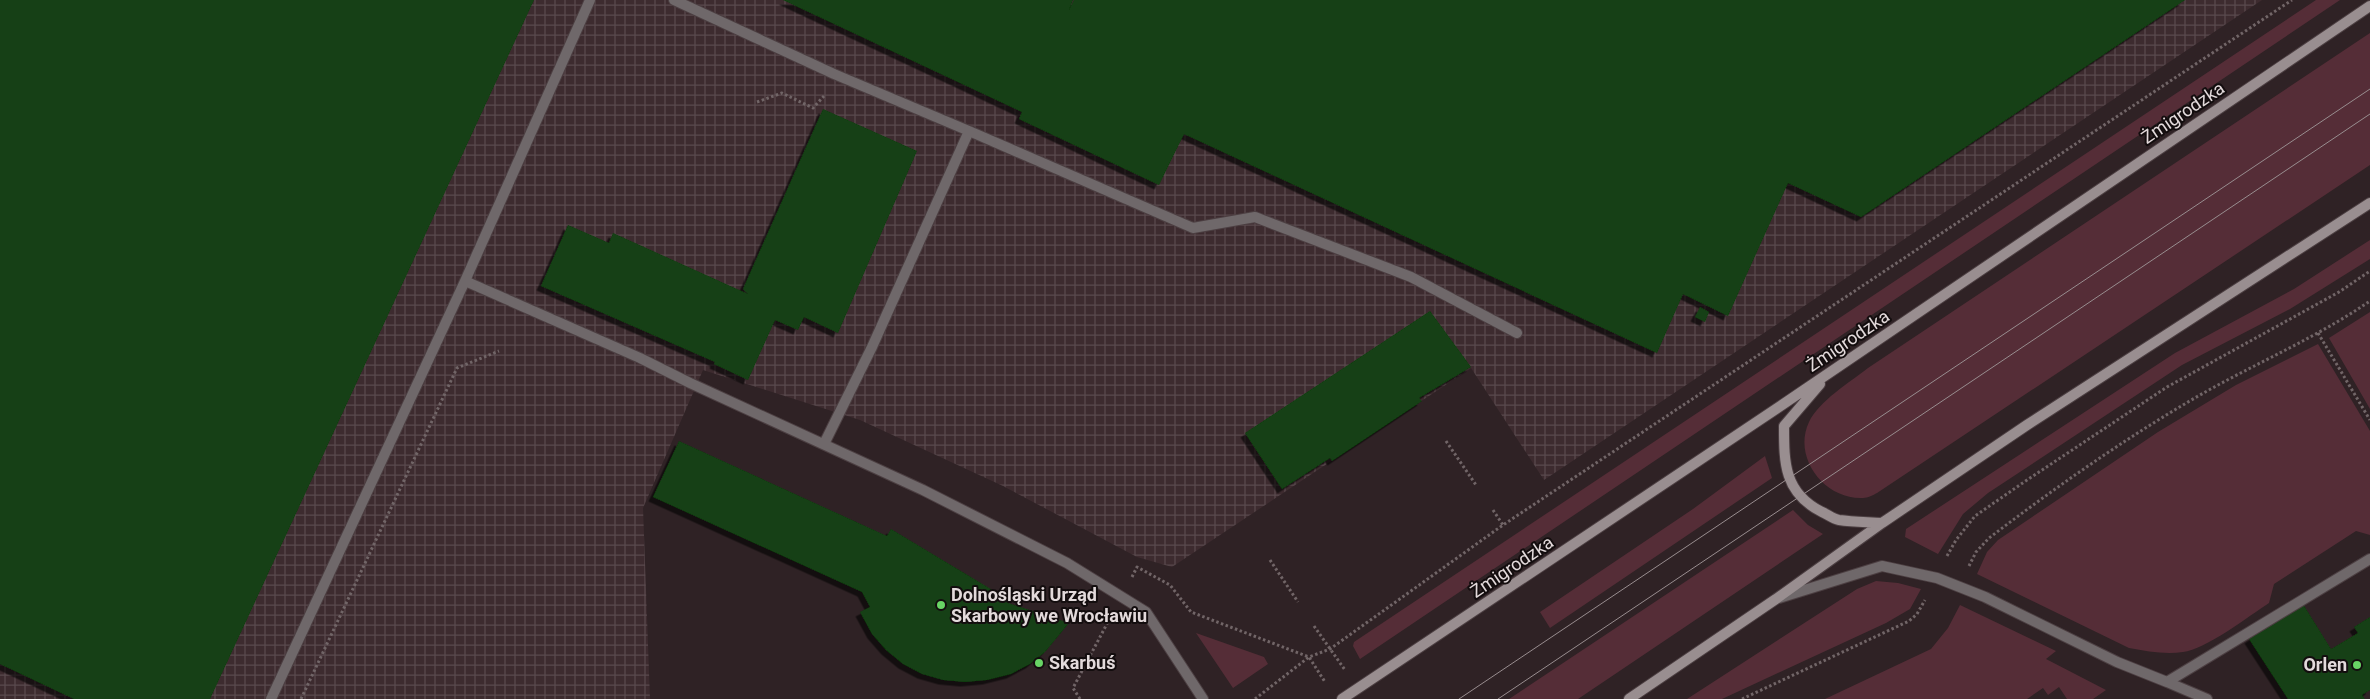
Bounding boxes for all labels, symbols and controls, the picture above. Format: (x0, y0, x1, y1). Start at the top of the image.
street label: Żmigrodzka (2137, 77, 2228, 148)
street label: Żmigrodzka (1802, 305, 1893, 376)
street label: Żmigrodzka (1466, 531, 1557, 602)
place label: Dolnośląski Urząd Skarbowy we Wrocławiu (951, 584, 1147, 626)
marker: Dolnośląski Urząd Skarbowy we Wrocławiu (935, 599, 947, 611)
place label: Skarbuś (1049, 652, 1115, 673)
place label: Orlen (2303, 654, 2347, 675)
marker: Skarbuś (1033, 657, 1045, 669)
marker: Orlen (2351, 659, 2363, 671)

